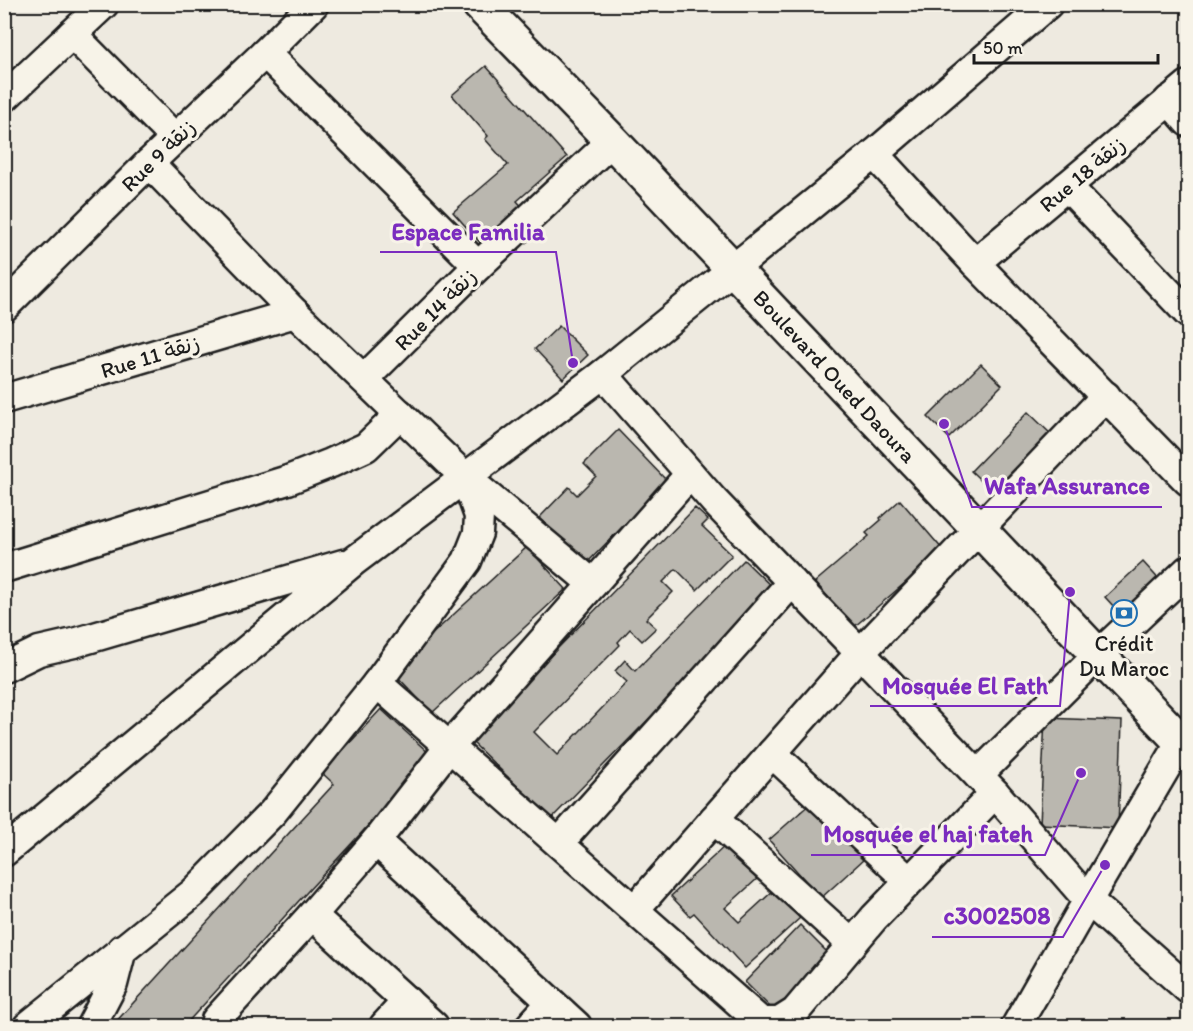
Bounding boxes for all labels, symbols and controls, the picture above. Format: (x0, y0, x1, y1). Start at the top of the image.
scale bar (974, 27, 1158, 65)
text: 50 m (983, 37, 1023, 59)
street label: Rue 9 زنقة (115, 113, 201, 198)
street label: Rue 18 زنقة (1034, 131, 1131, 218)
callout: Espace Familia (380, 210, 556, 252)
text: Espace Familia (392, 217, 545, 247)
street label: Rue 14 زنقة (389, 263, 482, 356)
street label: Boulevard Oued Daoura (747, 284, 922, 469)
street label: Rue 11 زنقة (97, 329, 203, 384)
callout: Wafa Assurance (972, 465, 1162, 507)
text: Wafa Assurance (984, 471, 1150, 500)
bank icon: Crédit Du Maroc (1109, 598, 1139, 628)
place label: Crédit Du Maroc (1079, 630, 1169, 682)
callout: Mosquée El Fath (870, 664, 1060, 706)
text: Mosquée El Fath (882, 671, 1049, 701)
callout: Mosquée el haj fateh (811, 813, 1045, 855)
text: Mosquée el haj fateh (823, 819, 1034, 849)
callout: c3002508 (932, 895, 1063, 937)
text: c3002508 (943, 901, 1051, 930)

